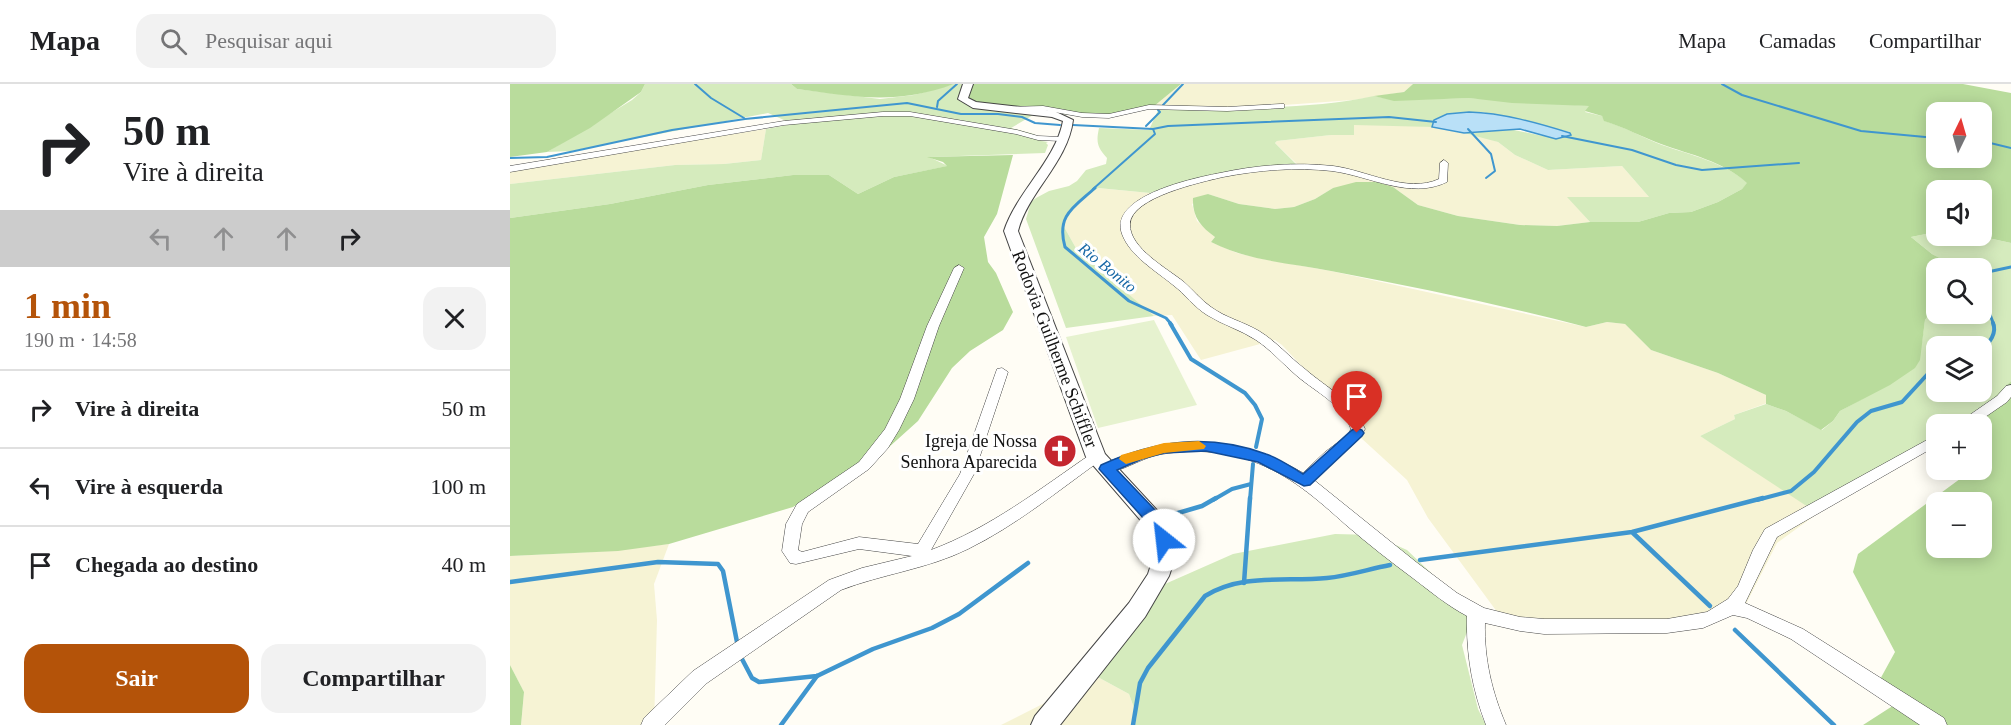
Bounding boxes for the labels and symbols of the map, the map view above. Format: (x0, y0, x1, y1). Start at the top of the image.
north arrow (1926, 102, 1992, 168)
water label: Rio Bonito (1075, 238, 1140, 296)
street label: Rodovia Guilherme Schiffler (1008, 248, 1102, 450)
pin (1331, 371, 1382, 433)
place label: Igreja de Nossa Senhora Aparecida (901, 431, 1037, 472)
church icon: Igreja de Nossa Senhora Aparecida (1042, 433, 1078, 469)
position arrow (1132, 508, 1196, 572)

